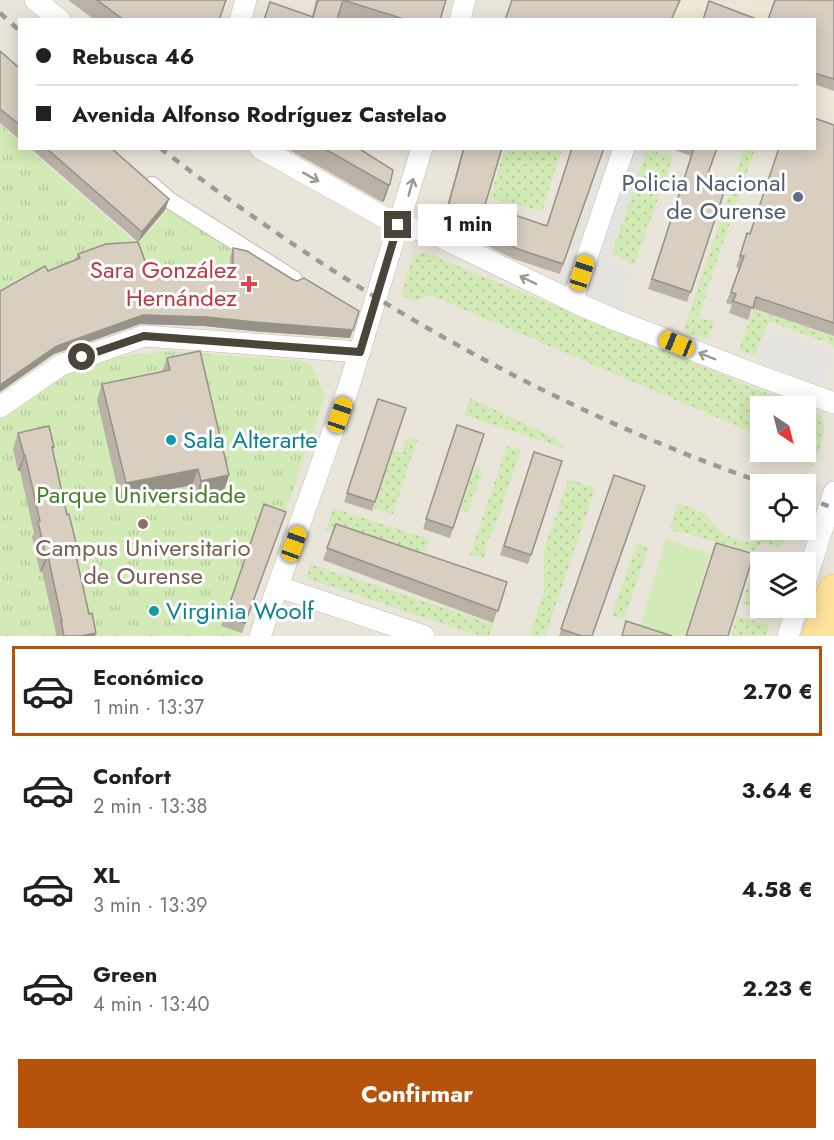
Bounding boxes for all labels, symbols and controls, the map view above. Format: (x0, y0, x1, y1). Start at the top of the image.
text: Rebusca 46 (72, 40, 195, 72)
text: Avenida Alfonso Rodríguez Castelao (72, 98, 447, 130)
place label: Policia Nacional de Ourense (622, 165, 786, 228)
one-way arrow (302, 171, 319, 183)
one-way arrow (406, 178, 417, 197)
marker: Policia Nacional de Ourense (791, 190, 805, 204)
callout: 1 min (419, 204, 518, 246)
text: 1 min (443, 210, 492, 239)
route end (384, 211, 411, 238)
place label: Sara González Hernández (90, 252, 237, 315)
car (568, 253, 596, 293)
one-way arrow (520, 273, 538, 285)
marker: Sara González Hernández (242, 277, 256, 291)
car (657, 329, 697, 359)
route start (68, 343, 95, 370)
one-way arrow (699, 350, 717, 361)
car (326, 395, 354, 435)
north arrow (750, 396, 816, 462)
map controls (750, 396, 816, 618)
place label: Sala Alterarte (183, 422, 318, 457)
marker: Sala Alterarte (164, 433, 178, 447)
button: locate (750, 474, 816, 540)
park label: Parque Universidade (36, 477, 246, 512)
marker: Campus Universitario de Ourense (136, 517, 150, 531)
car (279, 524, 309, 564)
place label: Campus Universitario de Ourense (35, 530, 251, 593)
button: layers (750, 552, 816, 618)
place label: Virginia Woolf (166, 593, 315, 628)
marker: Virginia Woolf (147, 604, 161, 618)
text: Económico (93, 661, 204, 693)
icon: car (21, 664, 75, 718)
text: 2.70 € (743, 675, 813, 707)
text: 1 min · 13:37 (93, 693, 204, 722)
text: Confort (93, 760, 171, 792)
icon: car (21, 763, 75, 817)
text: 3.64 € (741, 774, 813, 806)
text: 2 min · 13:38 (93, 792, 207, 821)
text: XL (93, 859, 120, 891)
icon: car (21, 862, 75, 916)
text: 4.58 € (742, 873, 813, 905)
text: 3 min · 13:39 (93, 891, 208, 920)
text: Green (93, 958, 157, 990)
icon: car (21, 961, 75, 1015)
text: 2.23 € (742, 972, 813, 1004)
text: 4 min · 13:40 (93, 990, 210, 1019)
button: Confirmar (18, 1059, 816, 1128)

